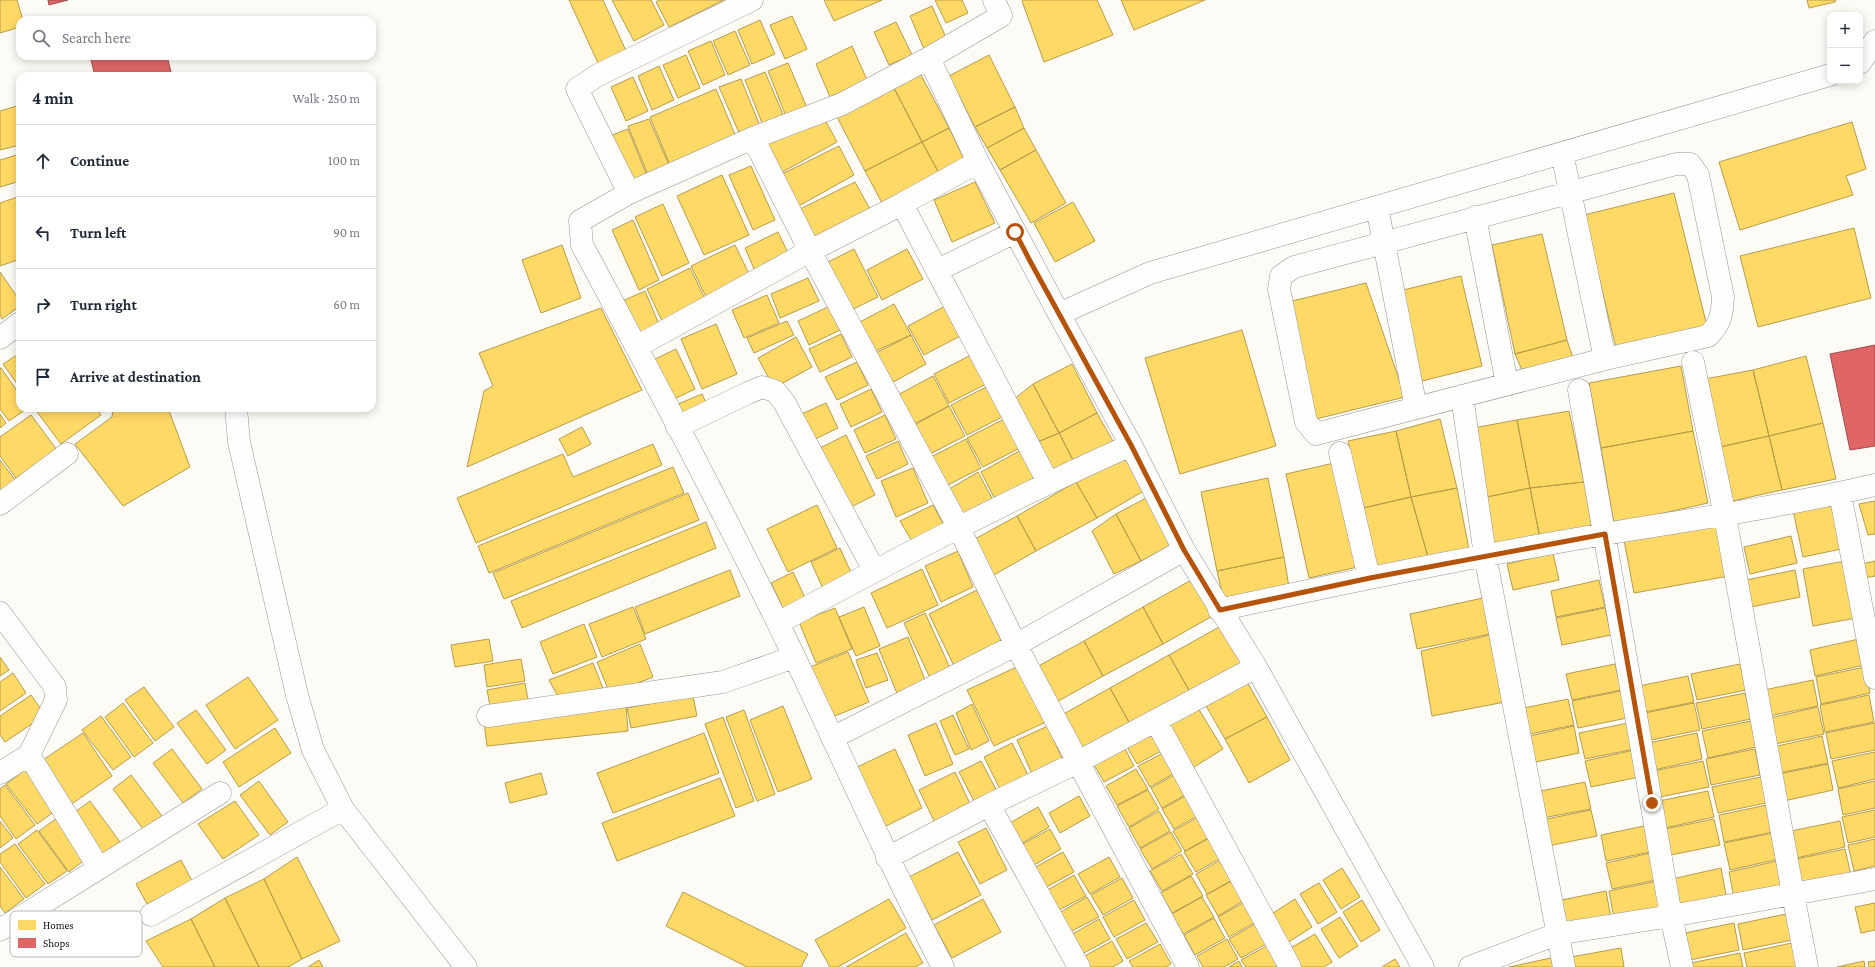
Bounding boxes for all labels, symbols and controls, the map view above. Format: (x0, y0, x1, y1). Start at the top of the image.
map controls (1827, 12, 1863, 84)
button: + (1827, 12, 1863, 48)
search box (16, 16, 376, 60)
icon: search (30, 27, 52, 49)
text: Search here (62, 30, 131, 46)
button: − (1827, 48, 1863, 84)
text: 4 min (32, 89, 74, 108)
text: Walk · 250 m (292, 91, 360, 106)
icon: ahead (32, 150, 54, 172)
text: Continue (70, 153, 129, 169)
text: 100 m (328, 153, 360, 168)
icon: left (32, 222, 54, 244)
route start (1006, 223, 1024, 241)
text: Turn left (70, 225, 126, 241)
text: 90 m (333, 225, 360, 240)
icon: right (32, 294, 54, 316)
text: Turn right (70, 297, 137, 313)
text: 60 m (333, 297, 360, 312)
icon: arrive (32, 366, 54, 388)
text: Arrive at destination (70, 369, 201, 385)
route end (1643, 794, 1661, 812)
legend (10, 911, 142, 957)
text: Homes (43, 919, 74, 931)
text: Shops (43, 937, 70, 950)

